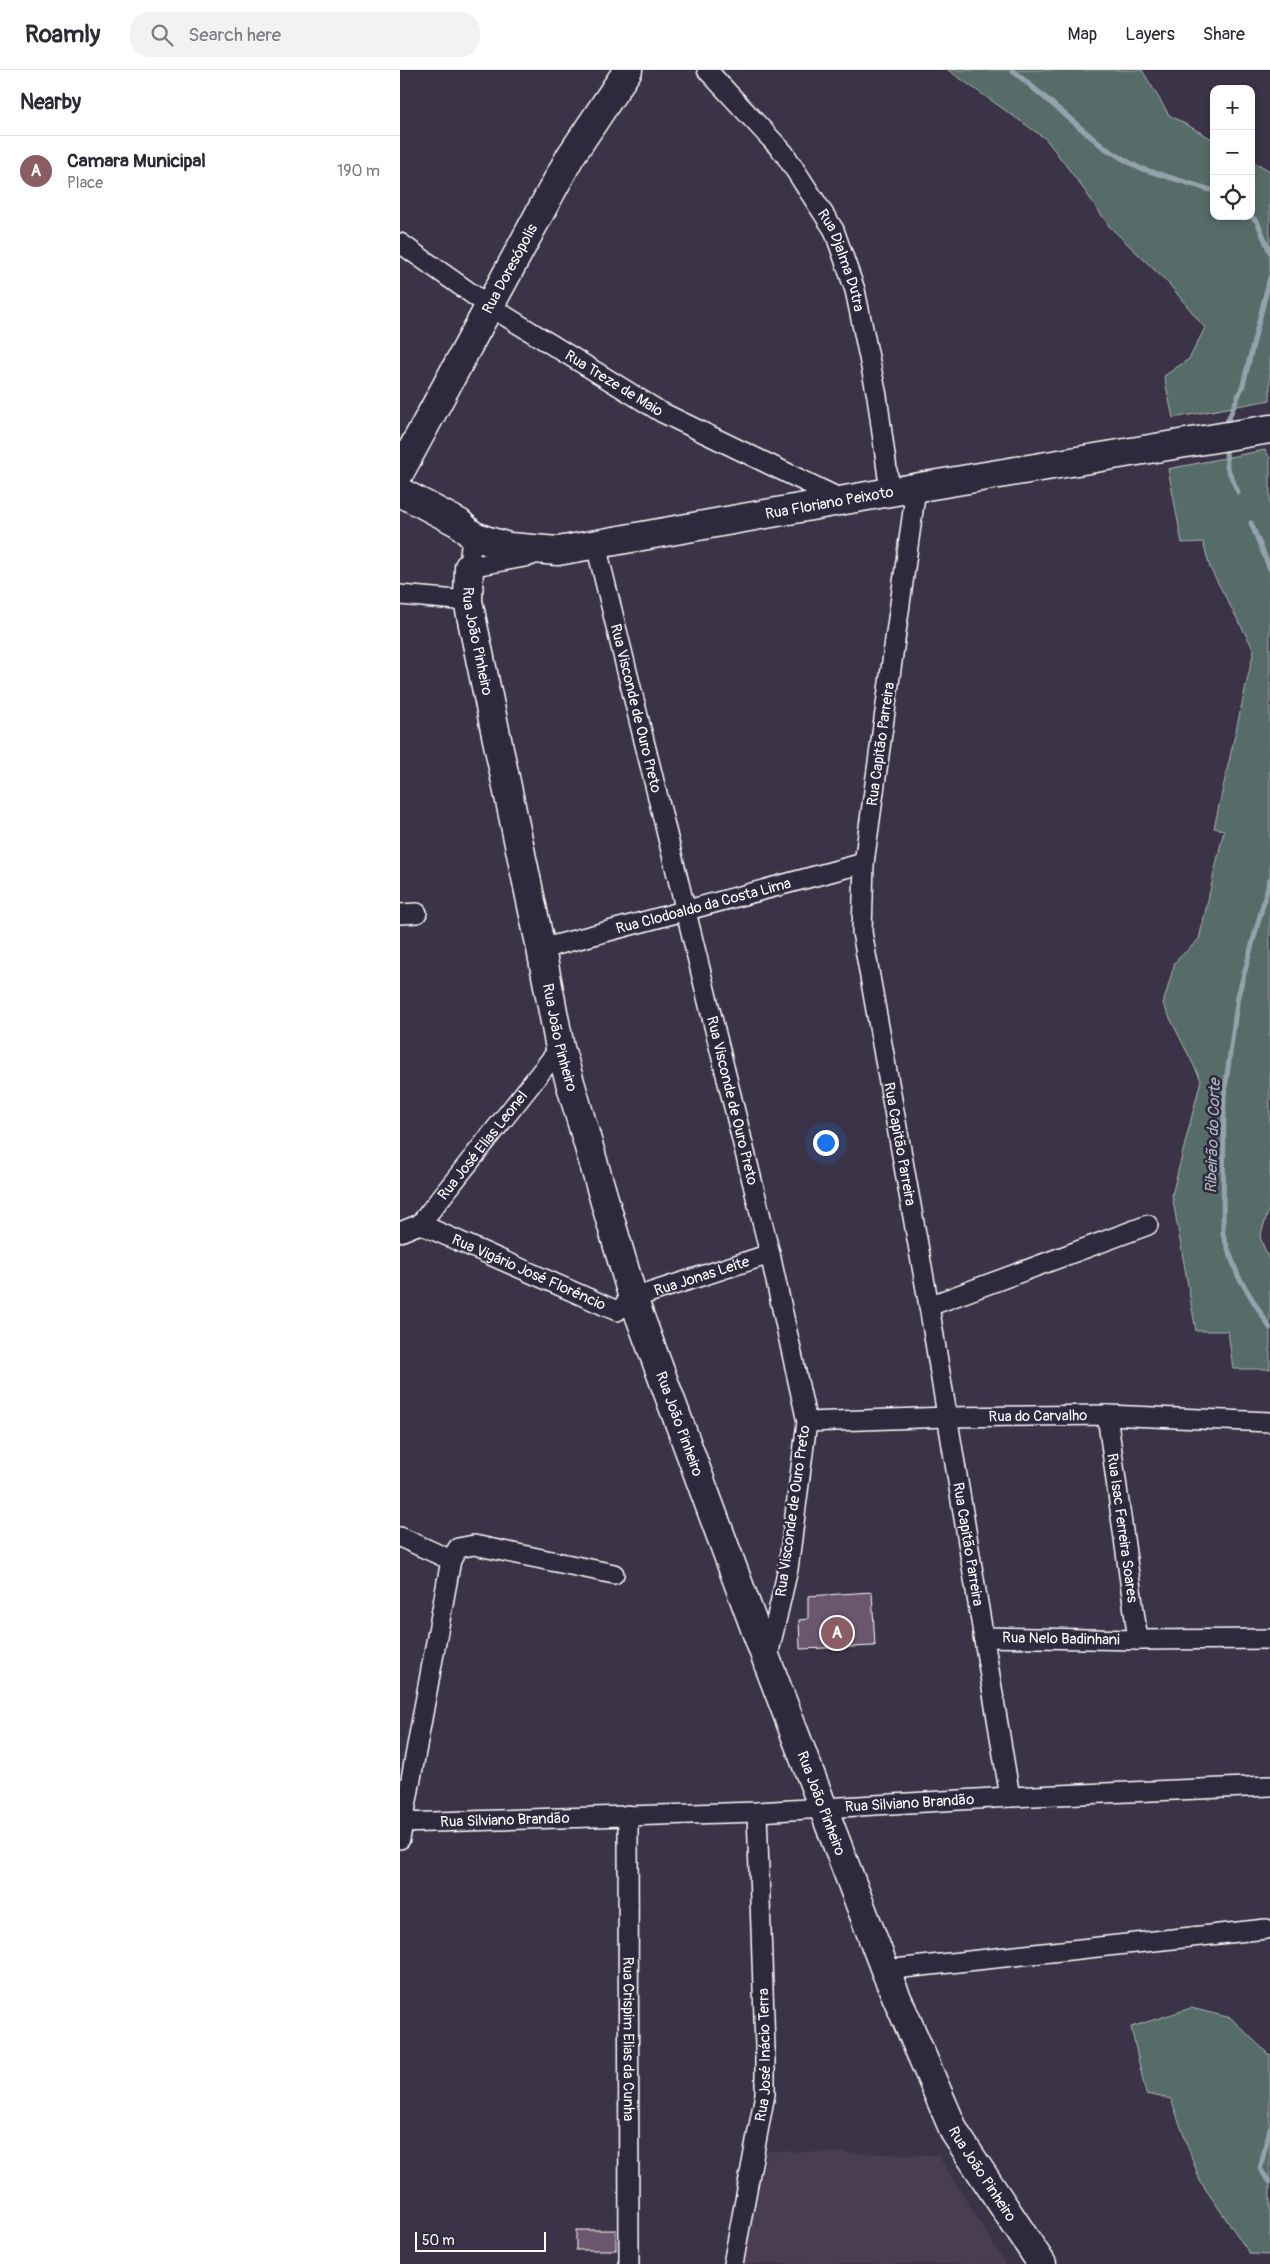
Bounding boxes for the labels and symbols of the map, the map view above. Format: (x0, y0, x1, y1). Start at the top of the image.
street label: Rua Djalma Dutra (813, 205, 869, 313)
street label: Rua Doresópolis (478, 220, 542, 317)
street label: Rua Treze de Maio (561, 346, 667, 421)
street label: Rua Floriano Peixoto (764, 482, 895, 524)
street label: Rua João Pinheiro (458, 587, 497, 697)
street label: Rua Visconde de Ouro Preto (606, 622, 666, 795)
street label: Rua Capitão Parreira (863, 681, 899, 807)
street label: Rua Clodoaldo da Costa Lima (614, 873, 793, 938)
street label: Rua João Pinheiro (538, 982, 582, 1094)
street label: Rua Visconde de Ouro Preto (702, 1014, 762, 1187)
water label: Ribeirão do Corte (1201, 1076, 1225, 1194)
street label: Rua Capitão Parreira (880, 1081, 920, 1207)
street label: Rua José Elias Leonel (433, 1087, 532, 1204)
your location (813, 1130, 839, 1156)
street label: Rua Vigário José Florêncio (449, 1230, 609, 1314)
street label: Rua Jonas Leite (652, 1252, 752, 1300)
street label: Rua João Pinheiro (651, 1369, 707, 1479)
street label: Rua do Carvalho (988, 1406, 1087, 1426)
street label: Rua Visconde de Ouro Preto (772, 1424, 814, 1598)
street label: Rua Isac Ferreira Soares (1103, 1452, 1142, 1604)
street label: Rua Capitão Parreira (949, 1481, 988, 1607)
pin: A (821, 1614, 853, 1652)
street label: Rua Nelo Badinhani (1002, 1628, 1120, 1649)
street label: Rua João Pinheiro (793, 1748, 850, 1858)
street label: Rua Silviano Brandão (844, 1790, 975, 1816)
street label: Rua Silviano Brandão (440, 1808, 570, 1831)
street label: Rua Crispim Elias da Cunha (619, 1957, 638, 2121)
street label: Rua José Inácio Terra (751, 1988, 775, 2123)
street label: Rua João Pinheiro (944, 2124, 1021, 2225)
scale bar (415, 2229, 546, 2252)

